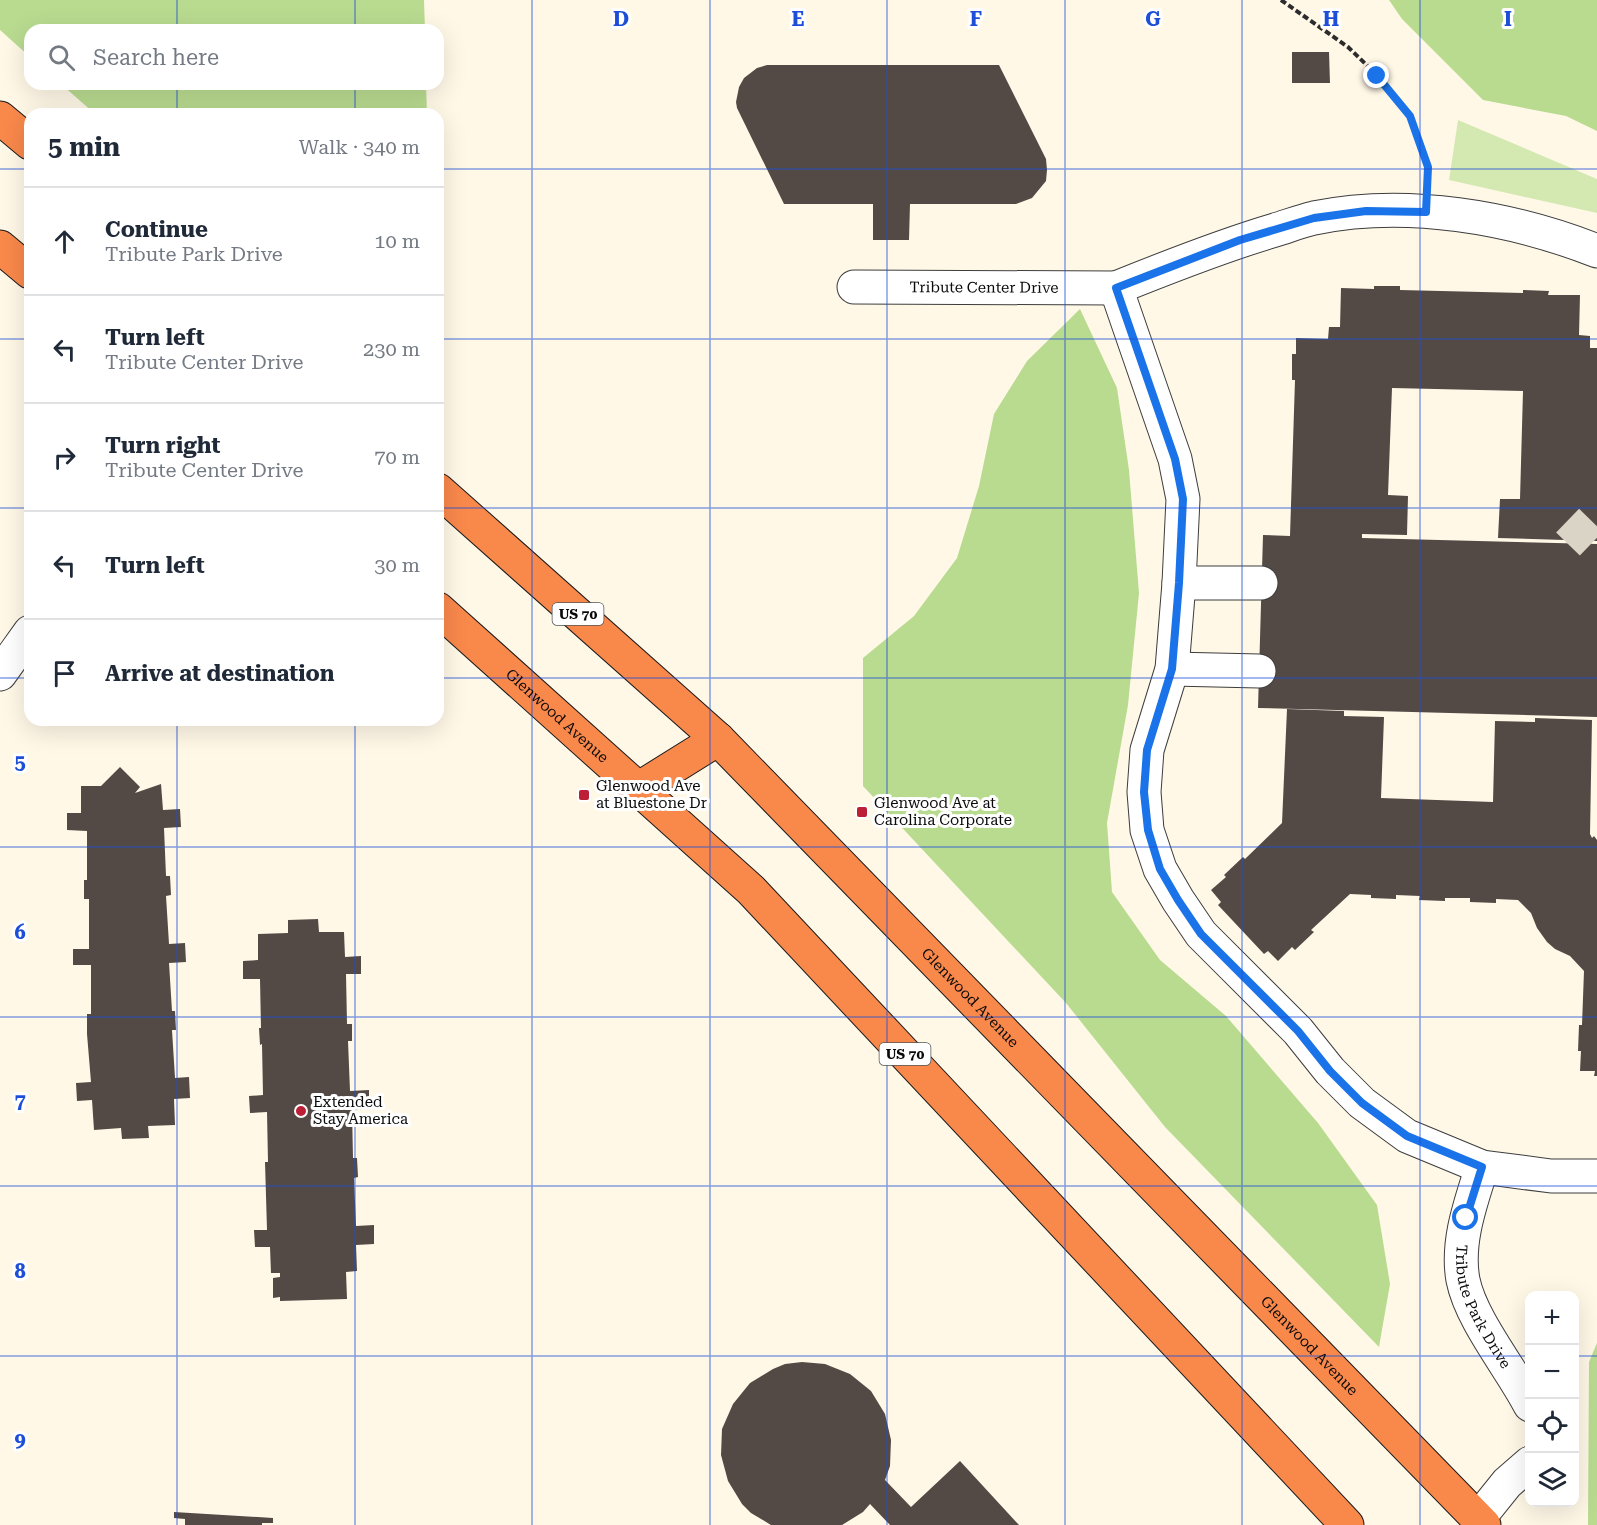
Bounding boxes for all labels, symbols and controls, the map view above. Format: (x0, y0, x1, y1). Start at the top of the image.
text: D (613, 7, 629, 31)
text: E (792, 7, 805, 31)
text: F (970, 7, 982, 31)
text: G (1145, 7, 1161, 31)
text: H (1323, 7, 1339, 31)
text: I (1504, 7, 1512, 31)
search box (24, 24, 444, 90)
icon: search (45, 41, 78, 74)
text: Search here (93, 45, 219, 70)
route end (1363, 62, 1389, 88)
text: 5 min (48, 132, 120, 162)
text: Walk · 340 m (299, 135, 420, 159)
text: Continue (105, 217, 208, 242)
icon: ahead (48, 225, 81, 258)
text: 10 m (374, 229, 420, 253)
text: Tribute Park Drive (105, 242, 283, 266)
street label: Tribute Center Drive (909, 278, 1059, 297)
text: Turn left (105, 325, 205, 350)
icon: left (48, 333, 81, 366)
text: 230 m (363, 337, 420, 361)
text: Tribute Center Drive (105, 350, 304, 374)
text: Turn right (105, 433, 220, 458)
icon: right (48, 441, 81, 474)
text: 70 m (374, 445, 420, 469)
text: Tribute Center Drive (105, 458, 304, 482)
icon: left (48, 549, 81, 582)
text: Turn left (105, 553, 205, 578)
text: 30 m (374, 553, 420, 577)
road number: US 70 (552, 603, 604, 625)
icon: arrive (48, 657, 81, 690)
text: Arrive at destination (105, 661, 334, 686)
street label: Glenwood Avenue (502, 665, 612, 767)
text: 5 (14, 750, 26, 774)
place label: Glenwood Ave at Bluestone Dr (596, 777, 707, 812)
marker: Glenwood Ave at Bluestone Dr (577, 788, 591, 802)
place label: Glenwood Ave at Carolina Corporate (874, 794, 1012, 829)
marker: Glenwood Ave at Carolina Corporate (855, 805, 869, 819)
text: 6 (14, 920, 26, 944)
street label: Glenwood Avenue (918, 944, 1023, 1051)
road number: US 70 (880, 1043, 930, 1065)
text: 7 (14, 1089, 26, 1113)
place label: Extended Stay America (313, 1093, 408, 1128)
marker: Extended Stay America (294, 1104, 308, 1118)
route start (1452, 1204, 1478, 1230)
street label: Tribute Park Drive (1452, 1244, 1515, 1372)
text: 8 (14, 1259, 26, 1283)
map controls (1525, 1291, 1579, 1507)
button: + (1525, 1291, 1579, 1345)
street label: Glenwood Avenue (1257, 1292, 1362, 1399)
button: − (1525, 1345, 1579, 1399)
button: locate (1525, 1399, 1579, 1453)
text: 9 (14, 1428, 26, 1452)
button: layers (1525, 1453, 1579, 1507)

